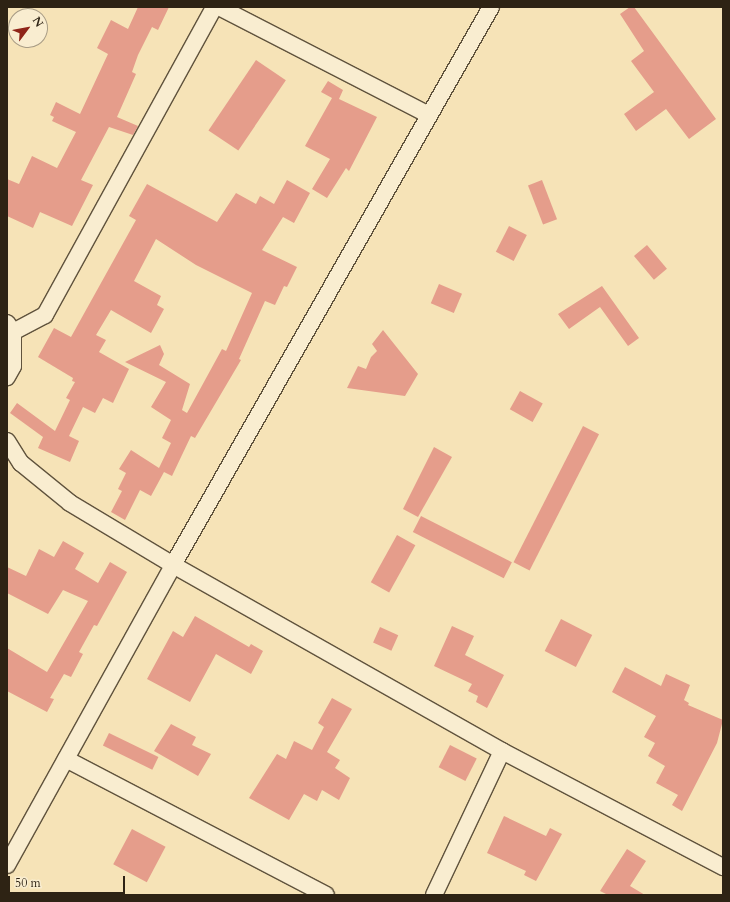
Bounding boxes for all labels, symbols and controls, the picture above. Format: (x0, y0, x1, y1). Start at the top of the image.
north arrow (8, 8, 48, 48)
text: N (29, 14, 47, 30)
scale bar (10, 868, 127, 894)
text: 50 m (15, 875, 41, 891)

